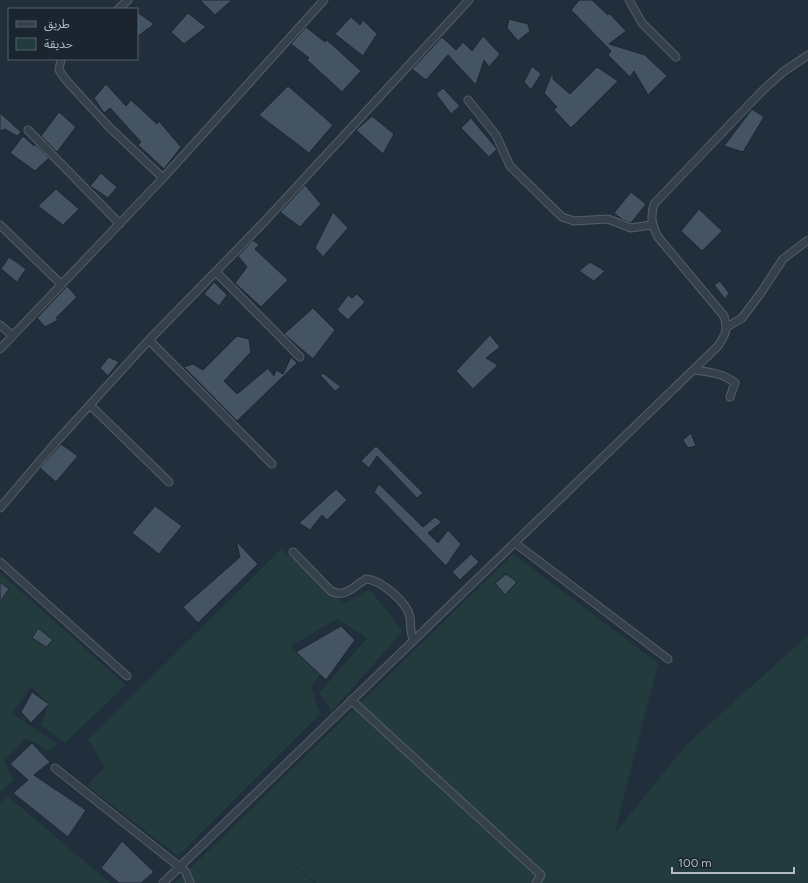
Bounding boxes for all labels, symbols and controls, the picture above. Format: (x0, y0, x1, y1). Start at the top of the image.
legend (8, 8, 138, 60)
text: طريق (44, 17, 70, 32)
text: حديقة (44, 37, 73, 51)
scale bar (672, 849, 794, 875)
text: 100 m (678, 856, 712, 870)

